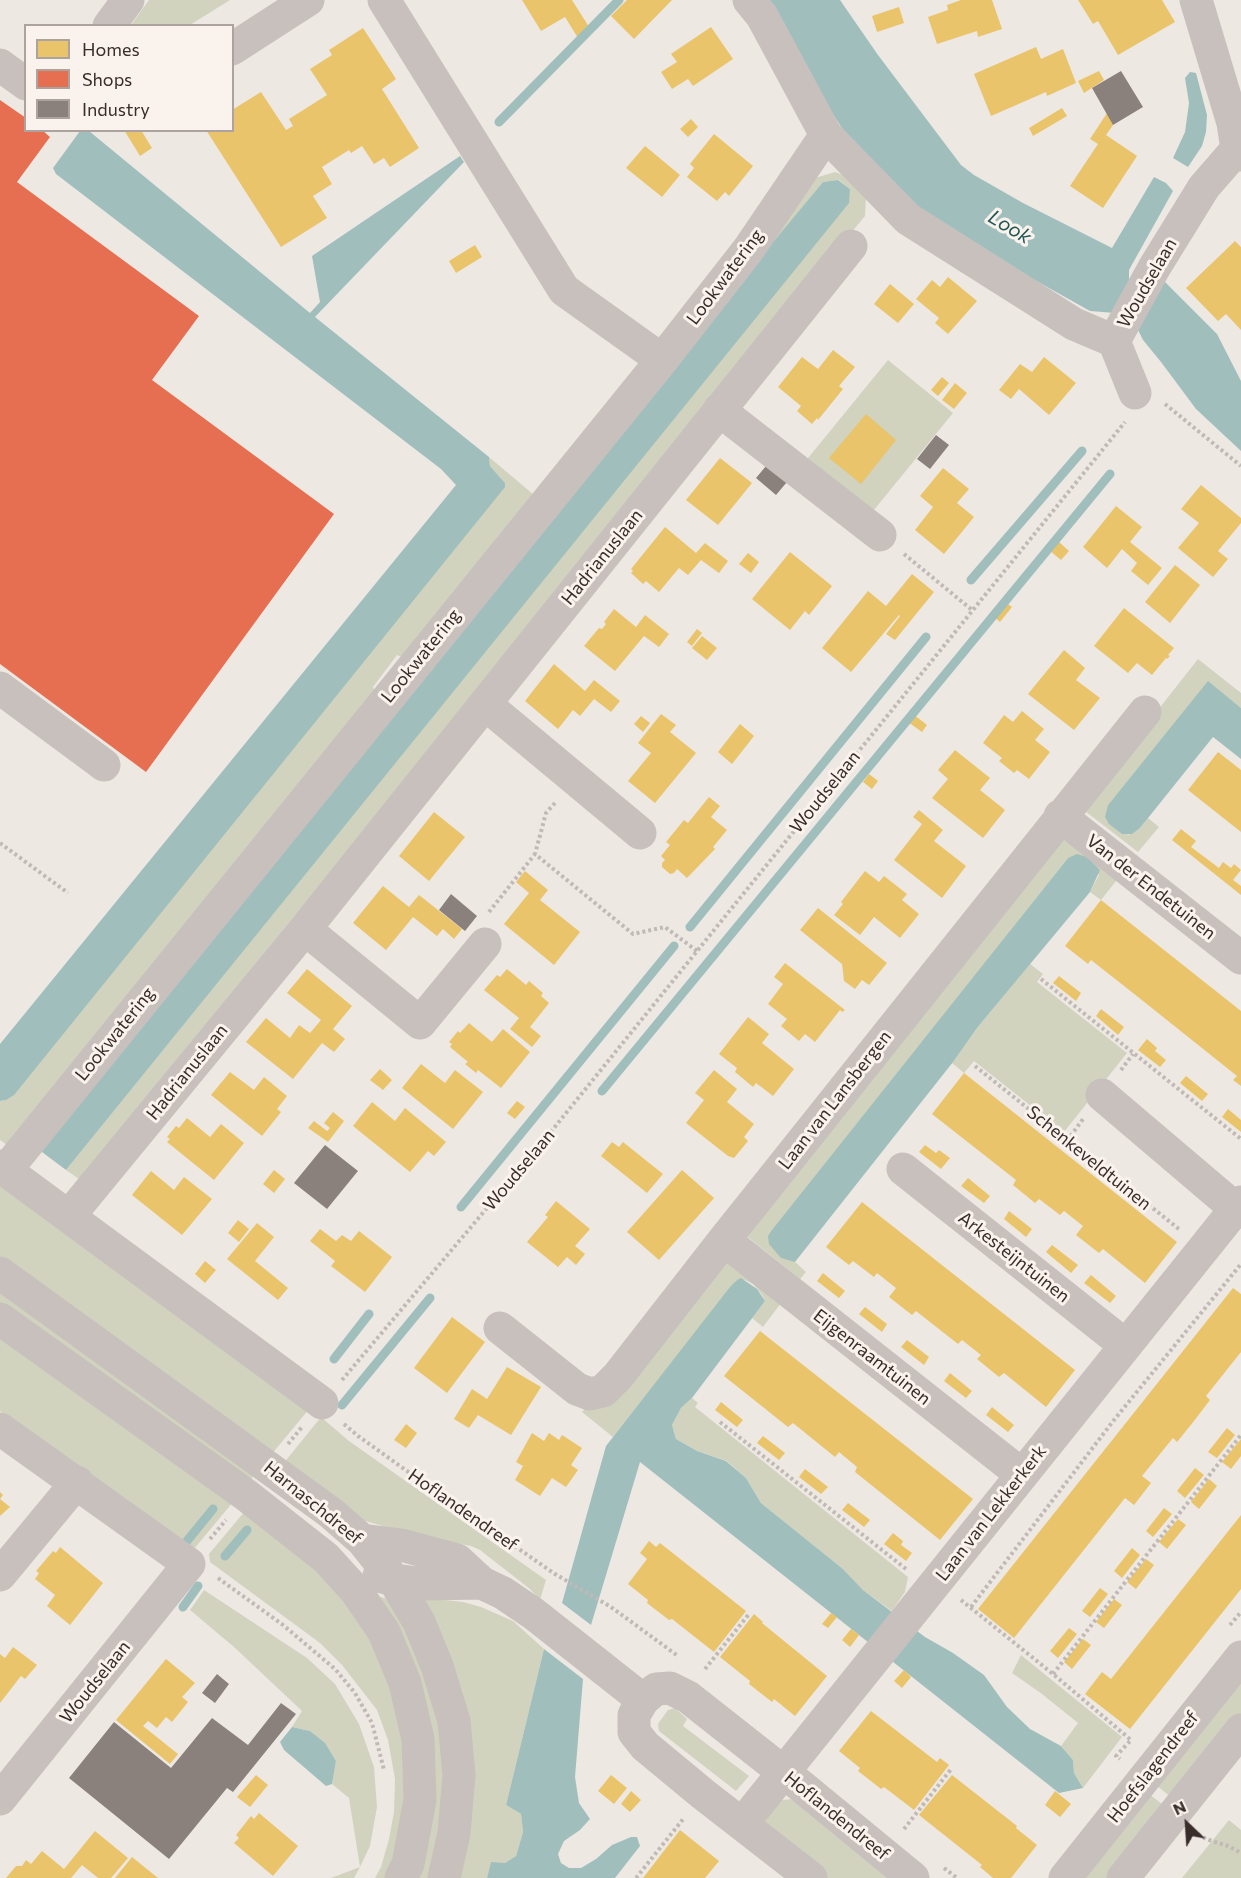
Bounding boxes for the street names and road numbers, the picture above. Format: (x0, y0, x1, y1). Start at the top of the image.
street label: Lookwatering (682, 225, 768, 329)
street label: Woudselaan (1113, 234, 1181, 332)
street label: Hadrianuslaan (557, 505, 647, 609)
street label: Lookwatering (377, 605, 465, 707)
street label: Woudselaan (785, 746, 865, 838)
street label: Van der Endetuinen (1082, 830, 1220, 944)
street label: Lookwatering (71, 983, 159, 1085)
street label: Hadrianuslaan (142, 1020, 232, 1124)
street label: Laan van Lansbergen (774, 1026, 896, 1174)
street label: Schenkeveldtuinen (1022, 1101, 1156, 1215)
street label: Woudselaan (479, 1125, 559, 1215)
street label: Arkesteijntuinen (954, 1207, 1074, 1307)
street label: Eijgenraamtuinen (809, 1304, 935, 1410)
street label: Laan van Lekkerkerk (931, 1441, 1051, 1585)
street label: Harnaschdreef (259, 1457, 367, 1549)
street label: Hoflandendreef (404, 1464, 522, 1556)
street label: Woudselaan (55, 1636, 135, 1728)
street label: Hoefslagendreef (1103, 1707, 1203, 1827)
street label: Hoflandendreef (780, 1767, 894, 1865)

